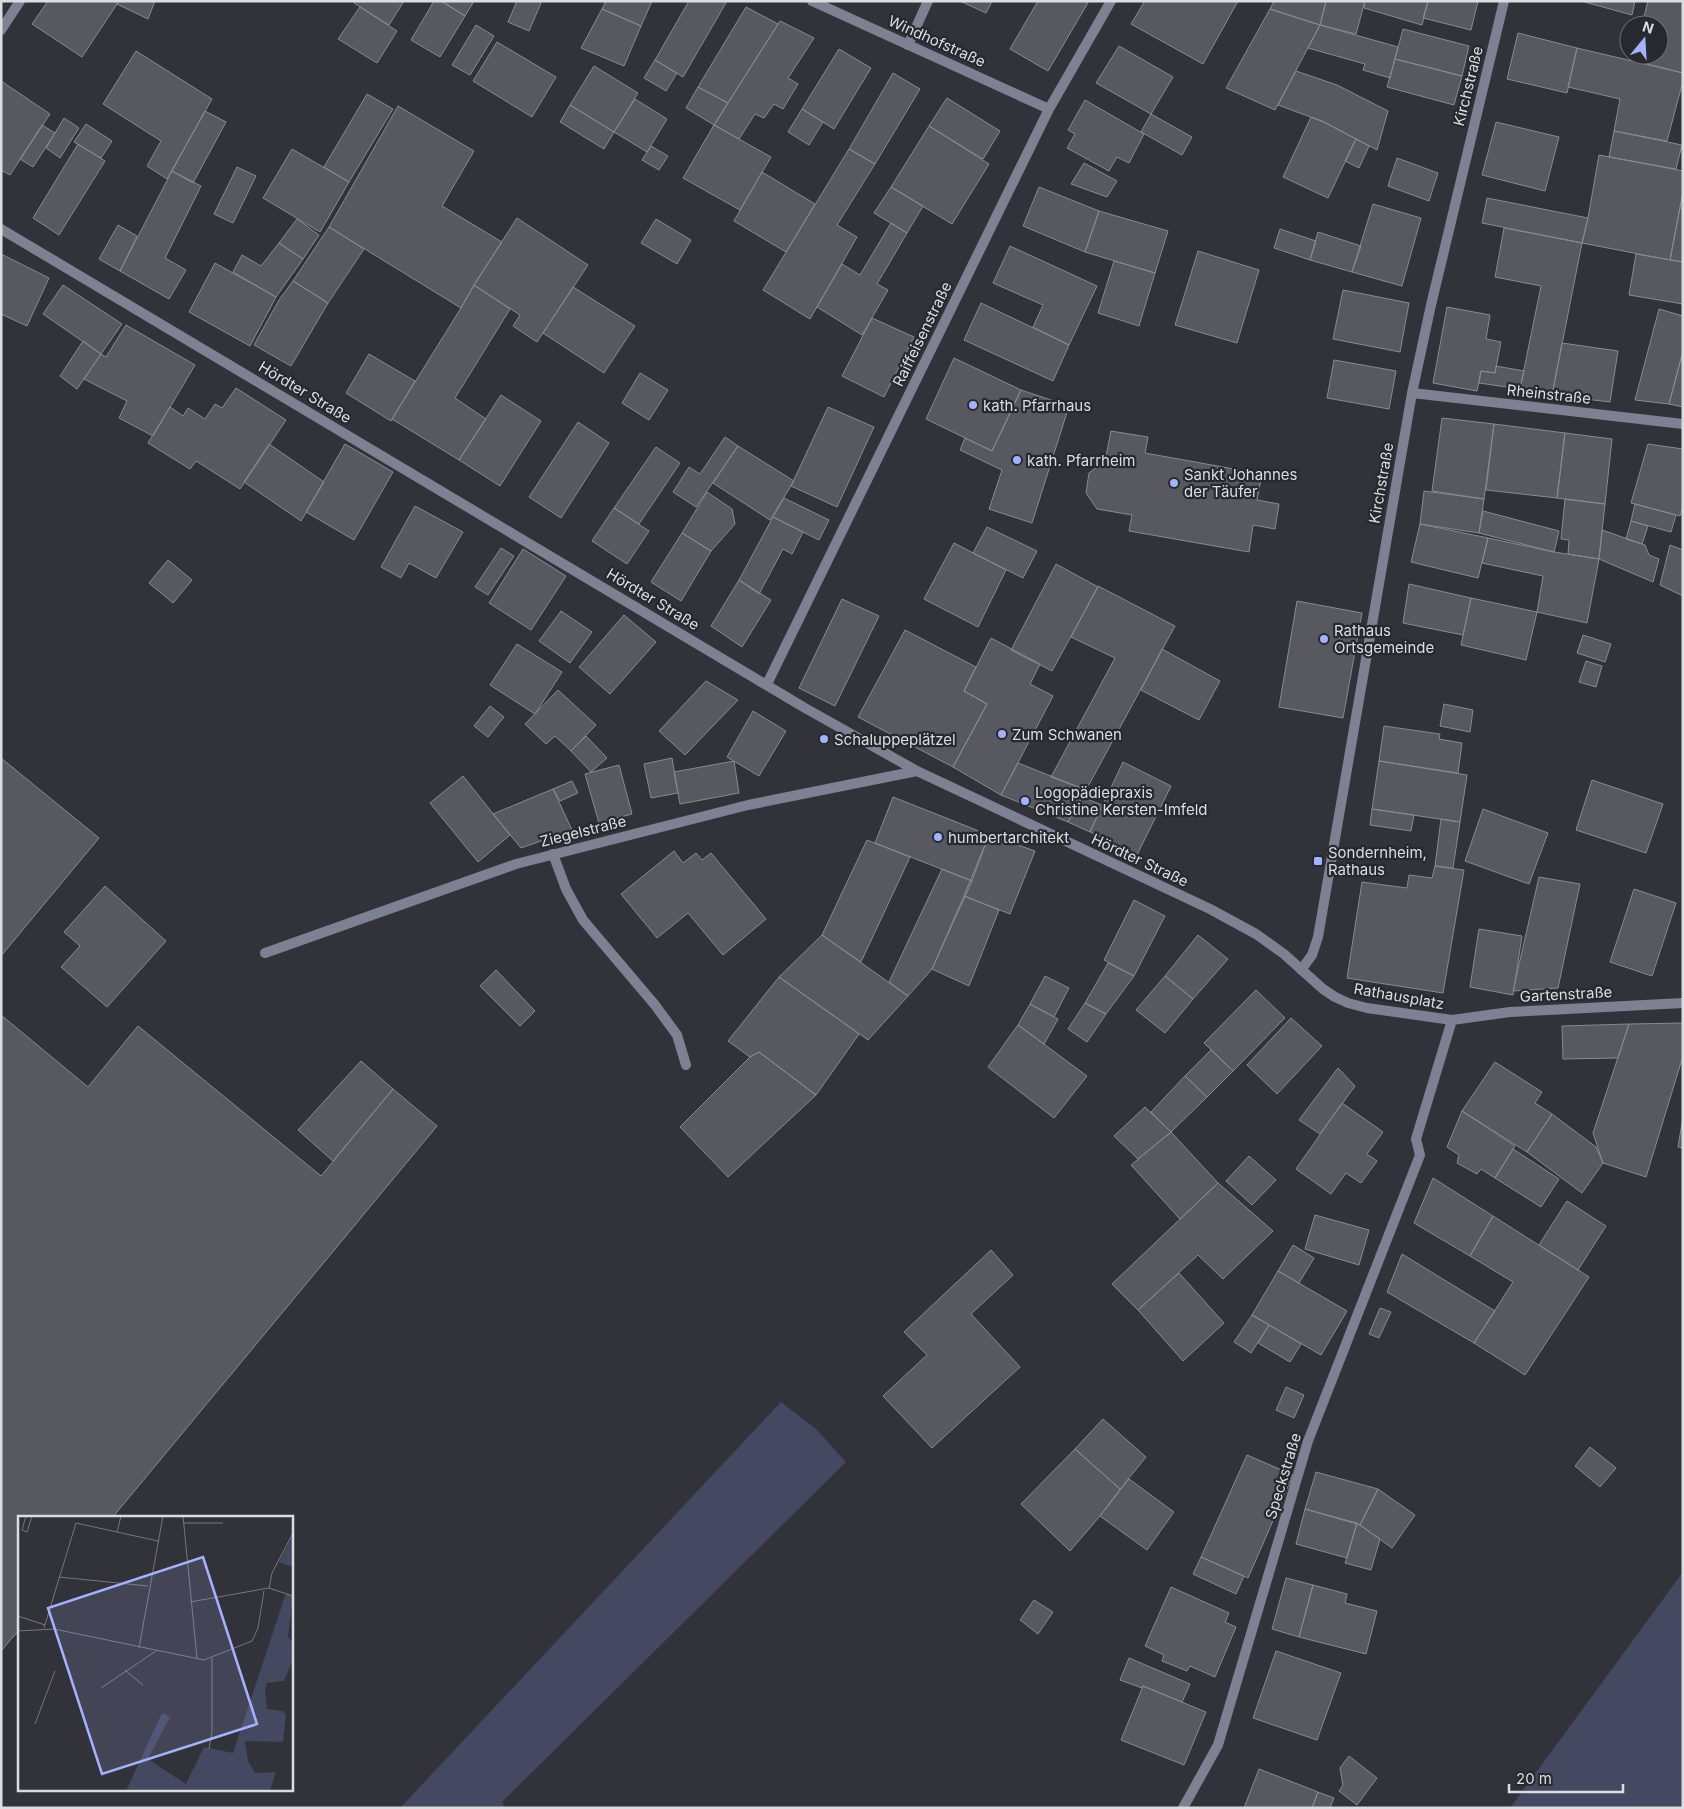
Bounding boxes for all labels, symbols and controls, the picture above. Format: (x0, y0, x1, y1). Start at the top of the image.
street label: Windhofstraße (885, 11, 989, 71)
north arrow (1619, 15, 1669, 65)
text: N (1640, 17, 1656, 37)
street label: Kirchstraße (1449, 44, 1487, 128)
street label: Raiffeisenstraße (888, 278, 956, 390)
street label: Hördter Straße (255, 357, 355, 427)
street label: Rheinstraße (1506, 380, 1592, 408)
place label: kath. Pfarrhaus (983, 396, 1091, 415)
marker: kath. Pfarrhaus (967, 399, 979, 411)
street label: Kirchstraße (1365, 441, 1397, 525)
place label: kath. Pfarrheim (1027, 451, 1135, 470)
marker: kath. Pfarrheim (1011, 454, 1023, 466)
place label: Sankt Johannes der Täufer (1184, 465, 1298, 501)
marker: Sankt Johannes der Täufer (1168, 477, 1180, 489)
street label: Hördter Straße (603, 564, 703, 634)
place label: Rathaus Ortsgemeinde (1334, 621, 1434, 657)
marker: Rathaus Ortsgemeinde (1318, 633, 1330, 645)
place label: Zum Schwanen (1012, 725, 1122, 744)
marker: Zum Schwanen (996, 728, 1008, 740)
place label: Schaluppeplätzel (834, 730, 956, 749)
marker: Schaluppeplätzel (818, 733, 830, 745)
place label: Logopädiepraxis Christine Kersten-Imfeld (1035, 783, 1208, 819)
marker: Logopädiepraxis Christine Kersten-Imfeld (1019, 795, 1031, 807)
street label: Ziegelstraße (538, 811, 628, 851)
place label: humbertarchitekt (948, 828, 1069, 847)
street label: Hördter Straße (1088, 829, 1192, 891)
marker: humbertarchitekt (932, 831, 944, 843)
place label: Sondernheim, Rathaus (1328, 843, 1427, 879)
marker: Sondernheim, Rathaus (1312, 855, 1324, 867)
street label: Rathausplatz (1352, 979, 1446, 1013)
street label: Gartenstraße (1519, 982, 1613, 1006)
street label: Speckstraße (1261, 1431, 1305, 1521)
inset map (18, 1516, 292, 1792)
scale bar (1509, 1762, 1623, 1794)
text: 20 m (1516, 1769, 1552, 1788)

